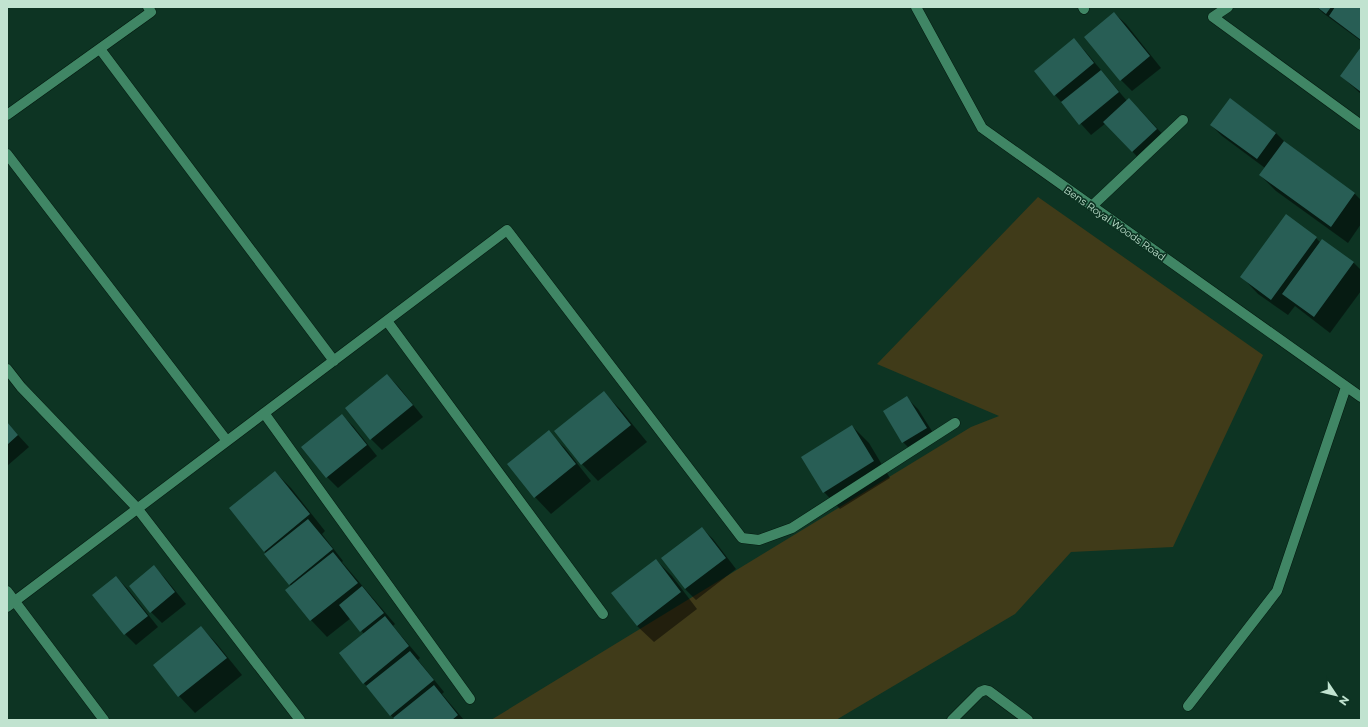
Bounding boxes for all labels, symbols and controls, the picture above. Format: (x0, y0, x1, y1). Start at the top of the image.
street label: Bens Royal Woods Road (1061, 183, 1168, 263)
north arrow (1316, 675, 1356, 715)
text: N (1336, 693, 1352, 708)

